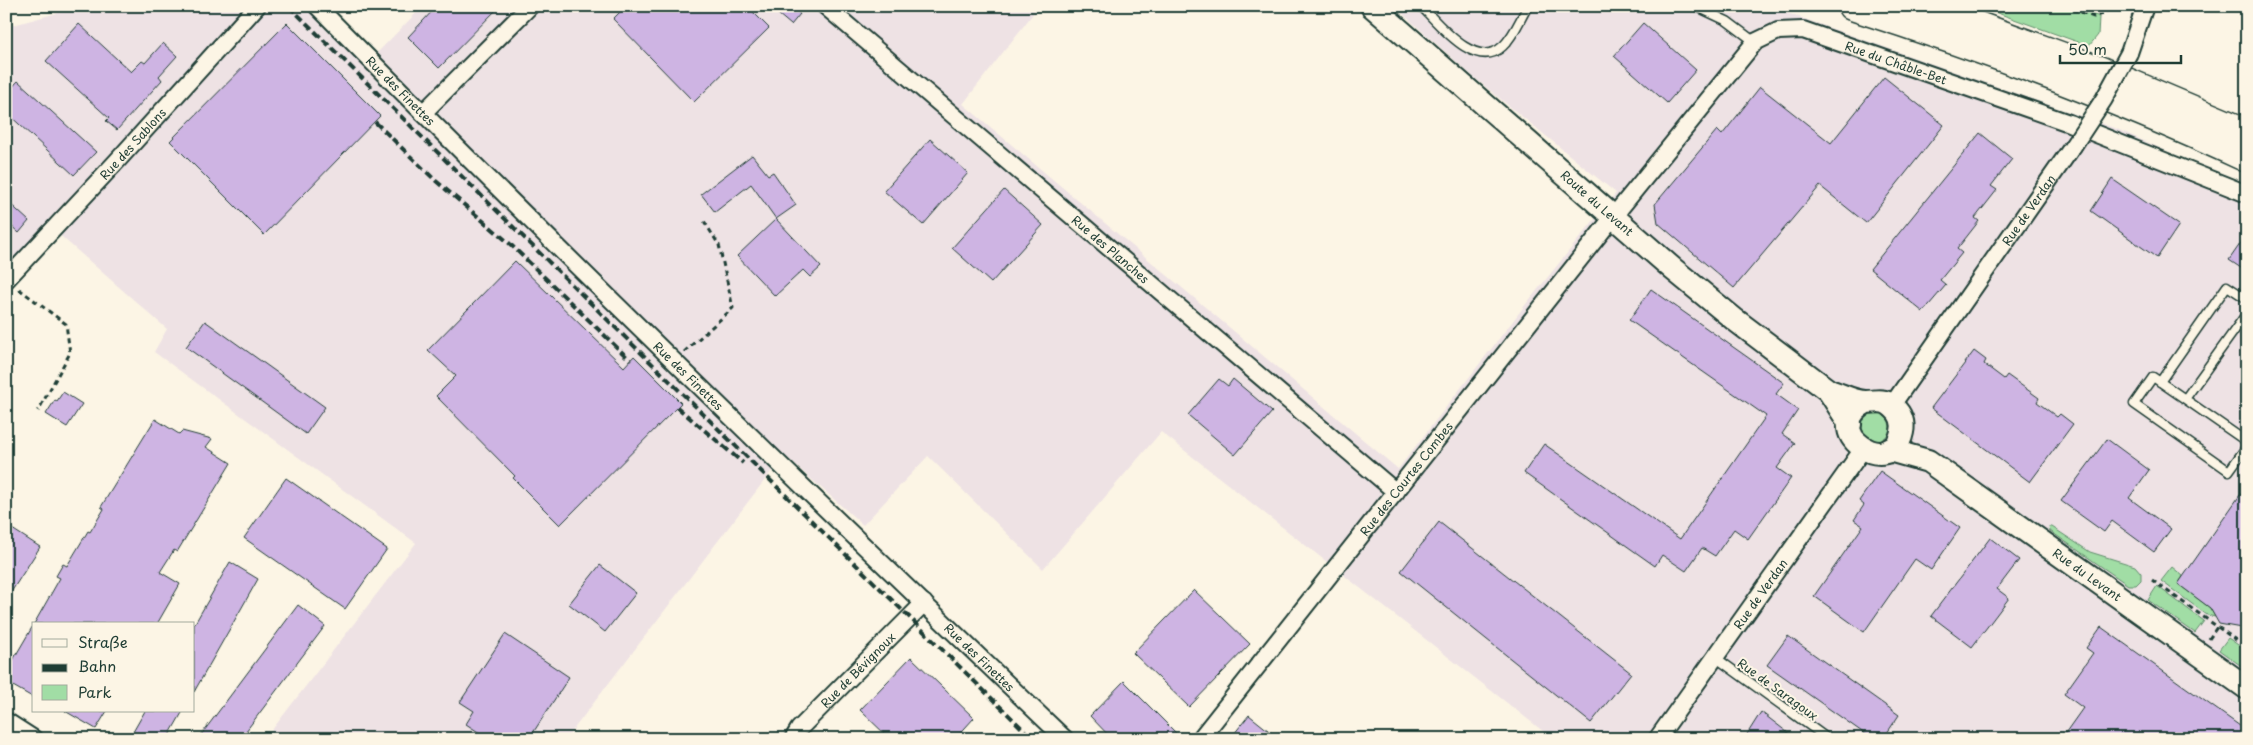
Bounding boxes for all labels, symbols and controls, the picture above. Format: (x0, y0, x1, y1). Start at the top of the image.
scale bar (2060, 32, 2182, 64)
street label: Rue du Châble-Bet (1843, 36, 1949, 89)
text: 50 m (2068, 37, 2107, 60)
street label: Rue des Finettes (362, 52, 440, 130)
street label: Rue des Sablons (95, 104, 170, 183)
street label: Route du Levant (1557, 166, 1638, 240)
street label: Rue de Verdan (1997, 171, 2059, 249)
street label: Rue des Planches (1068, 211, 1154, 288)
street label: Rue des Finettes (649, 337, 728, 414)
street label: Rue des Courtes Combes (1355, 417, 1457, 539)
street label: Rue du Levant (2049, 544, 2125, 605)
street label: Rue de Verdan (1729, 555, 1791, 633)
street label: Rue des Finettes (940, 619, 1019, 696)
legend (32, 622, 195, 712)
street label: Rue de Bévignoux (816, 628, 899, 712)
text: Straße (78, 630, 128, 653)
text: Bahn (78, 654, 116, 677)
street label: Rue de Saragoux (1734, 654, 1822, 725)
text: Park (78, 680, 112, 703)

